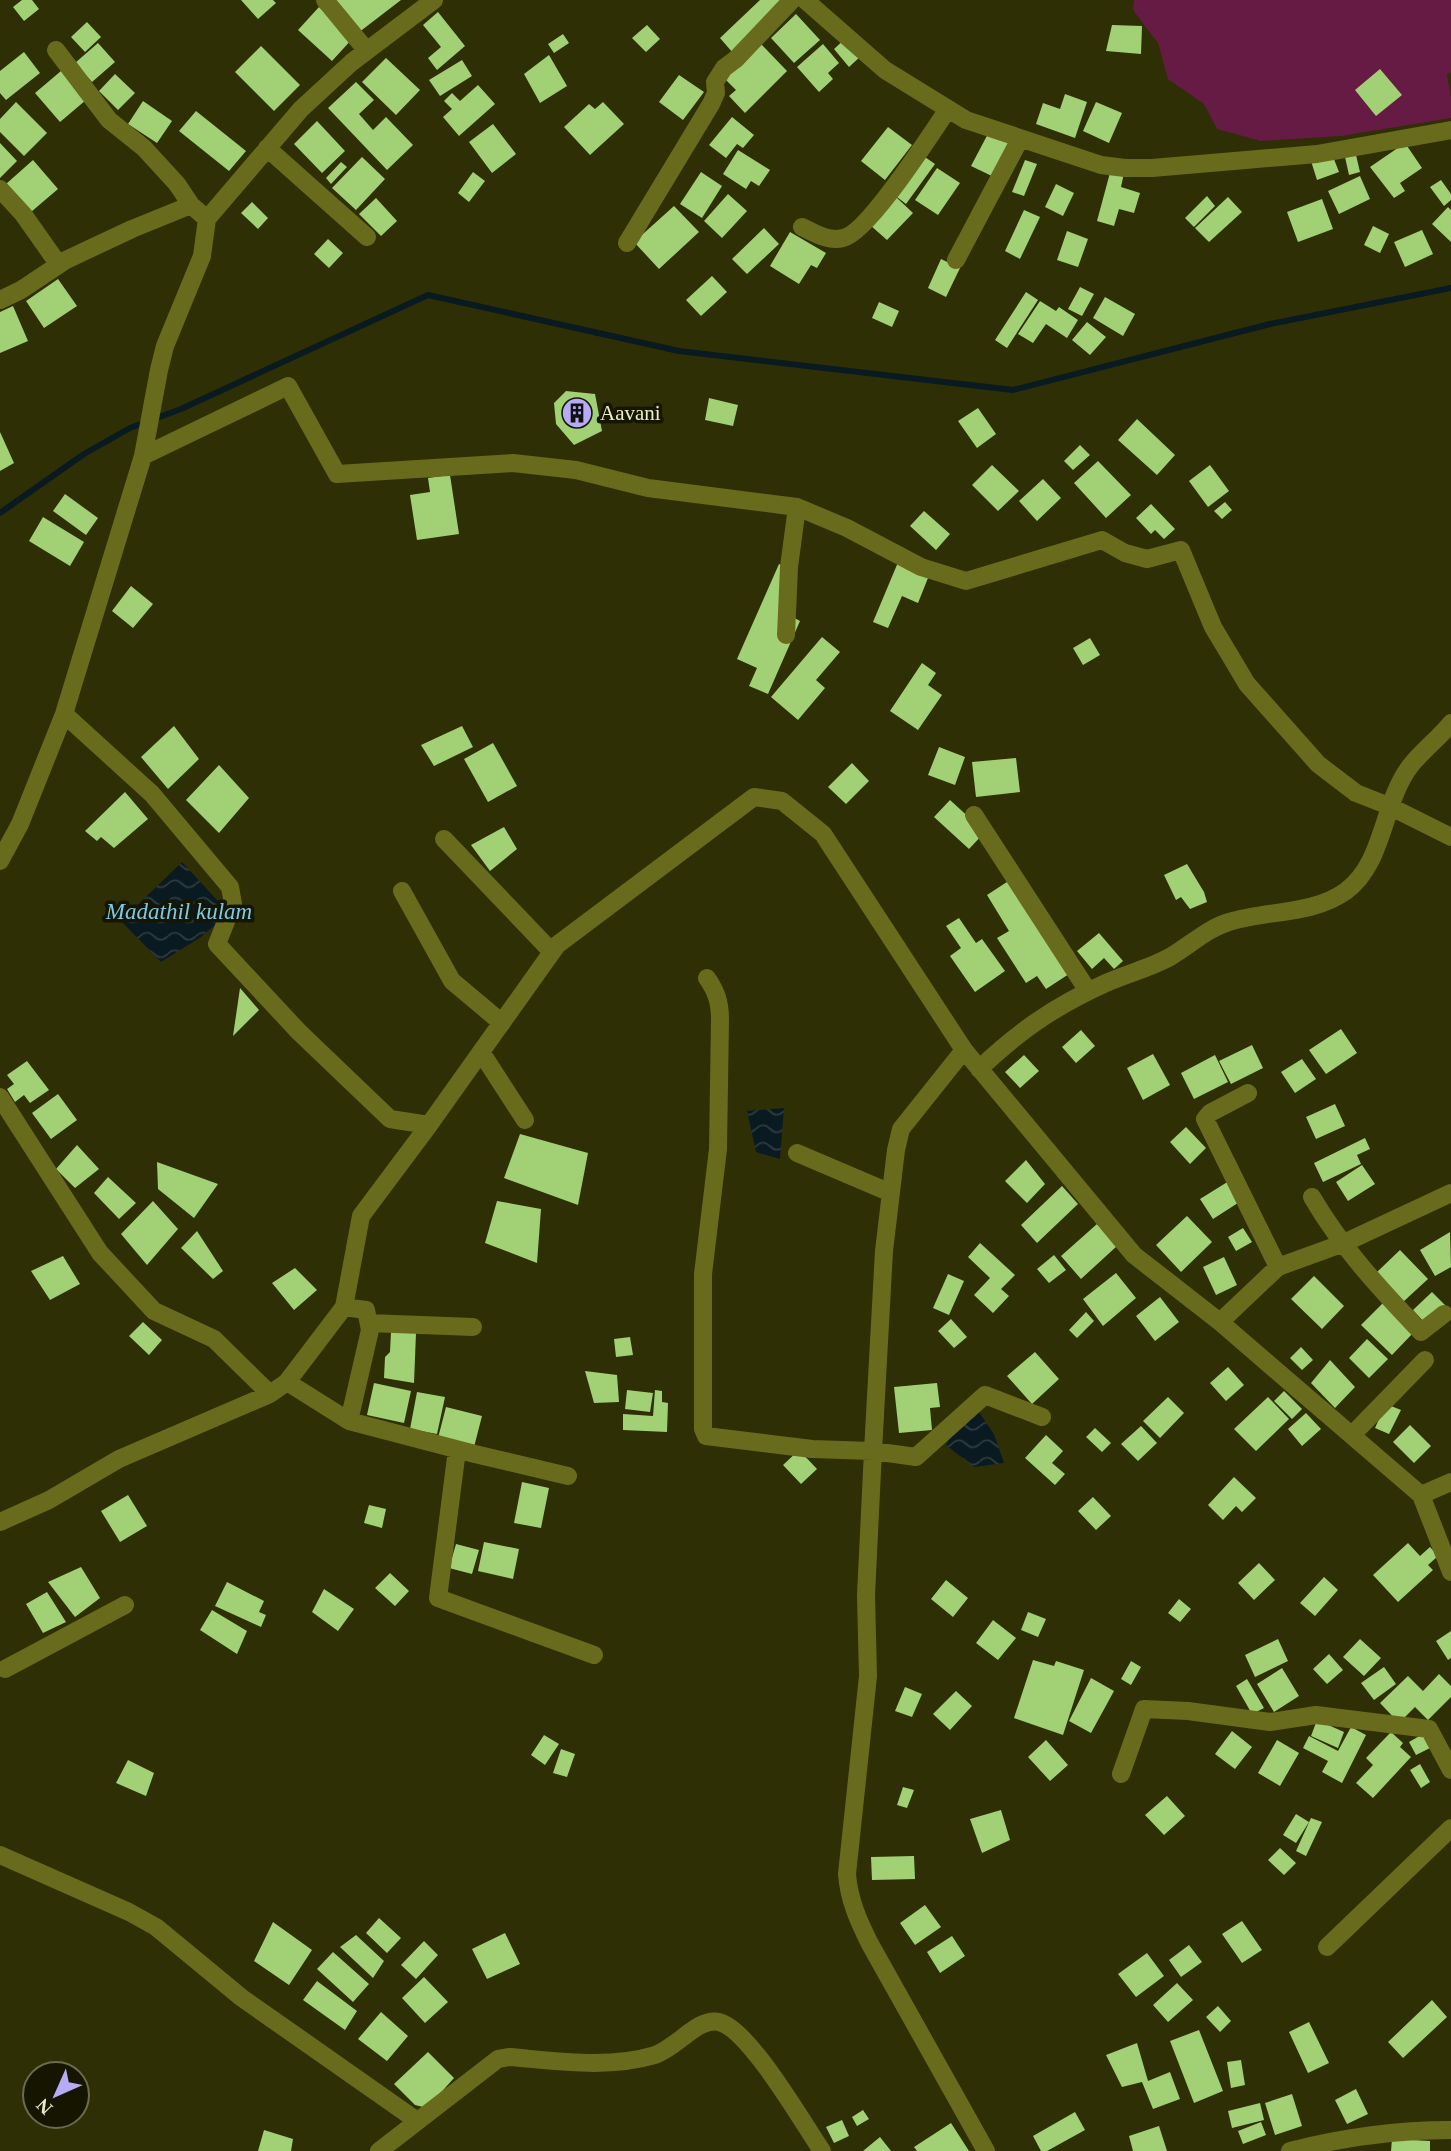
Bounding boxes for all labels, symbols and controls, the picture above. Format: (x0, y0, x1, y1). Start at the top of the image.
building icon: Aavani (560, 396, 594, 430)
place label: Aavani (600, 401, 661, 425)
water label: Madathil kulam (105, 899, 252, 924)
north arrow (21, 2060, 91, 2130)
text: N (32, 2094, 57, 2119)

